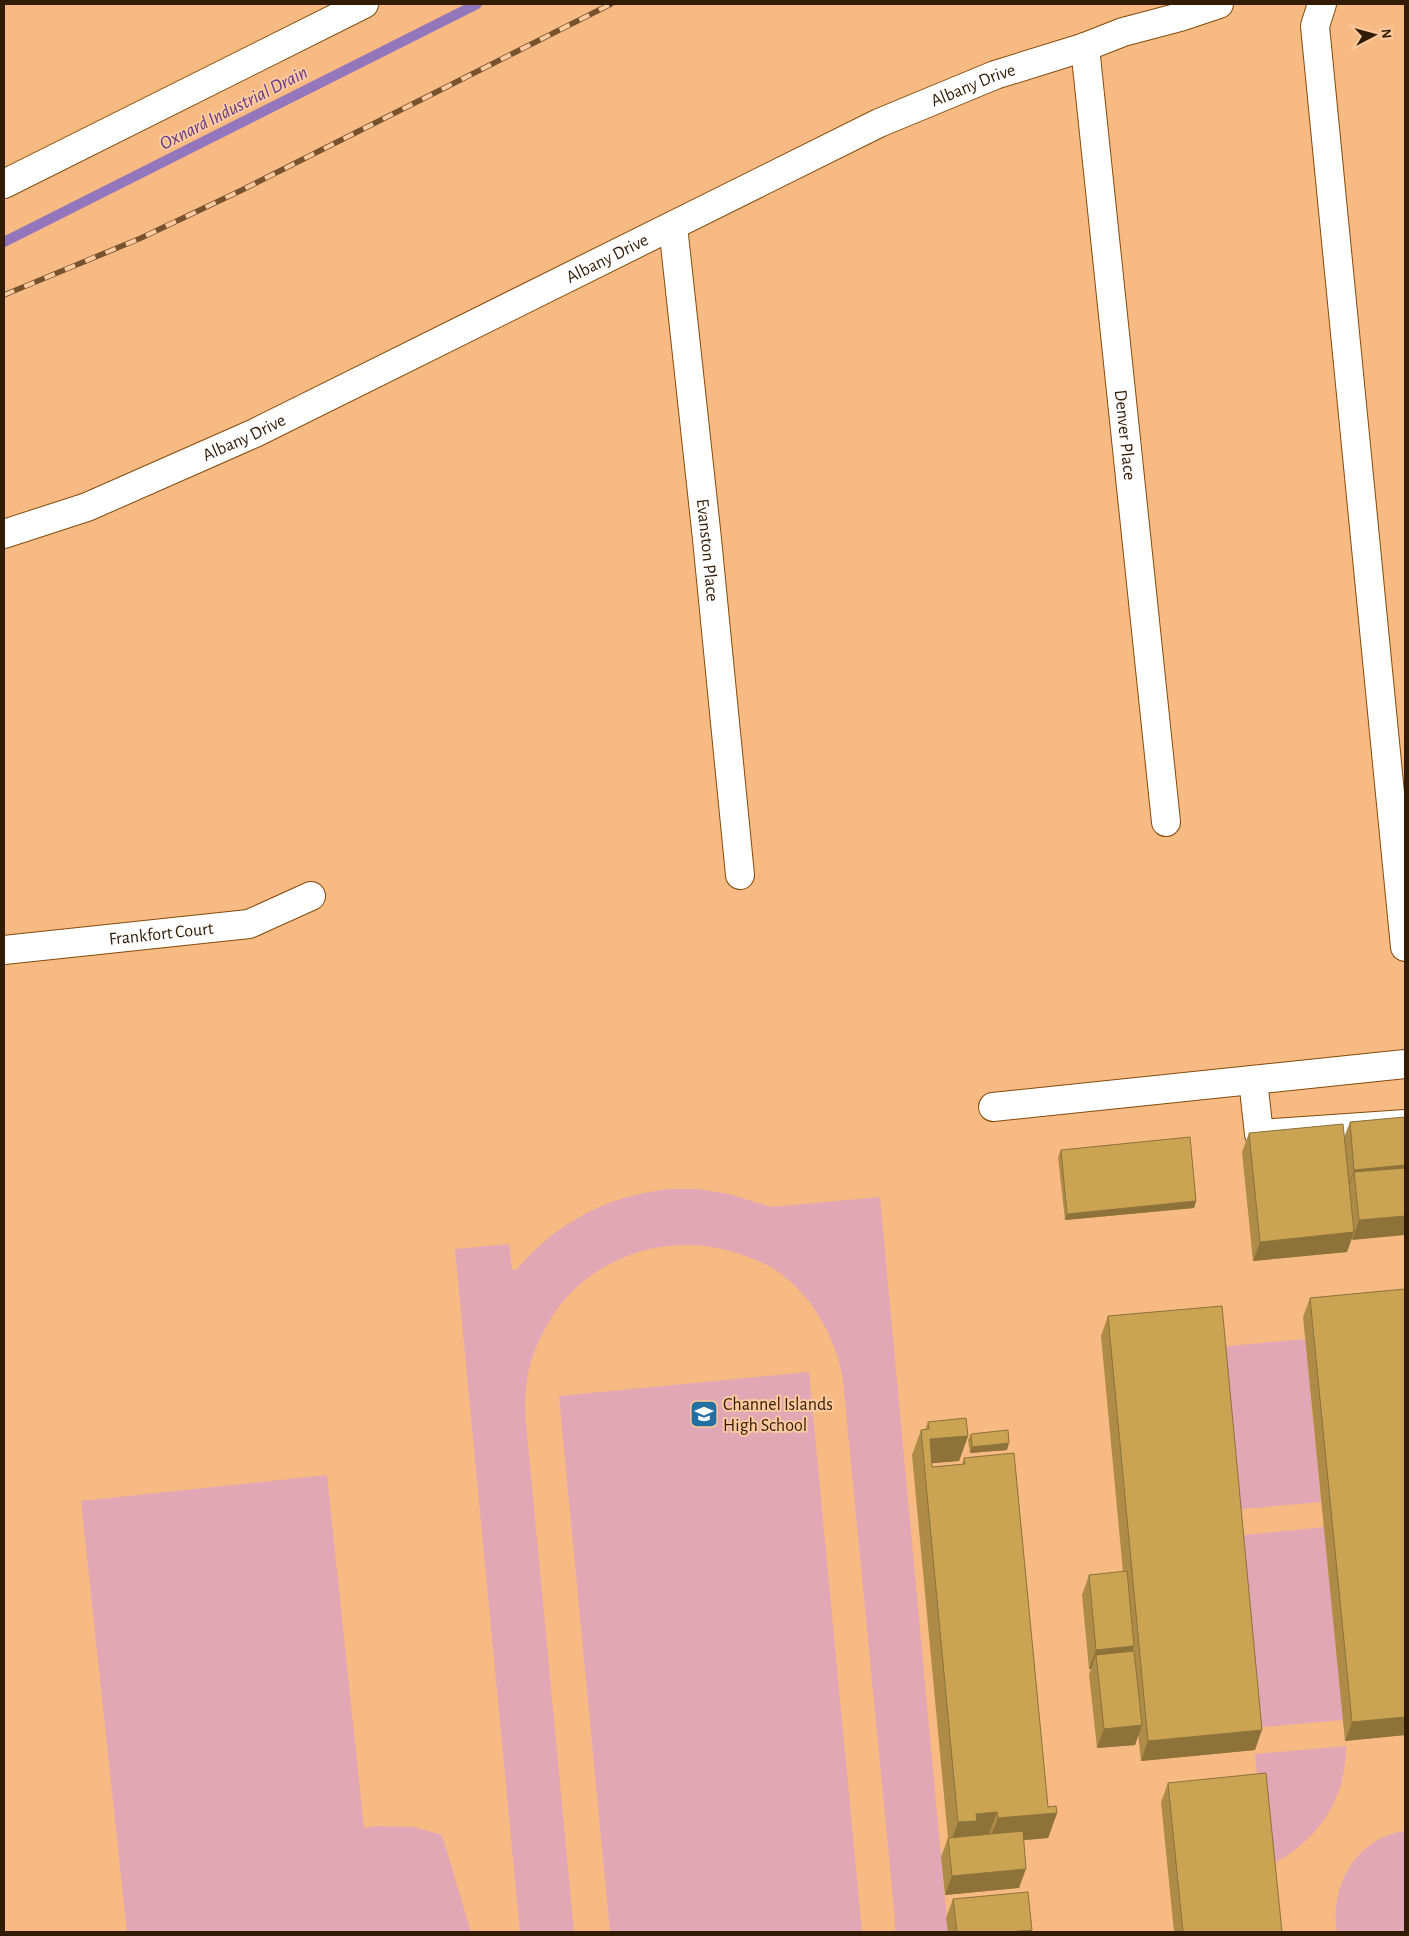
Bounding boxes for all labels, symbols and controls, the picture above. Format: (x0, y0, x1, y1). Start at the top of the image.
north arrow (1349, 10, 1399, 60)
text: N (1378, 28, 1393, 39)
street label: Albany Drive (928, 61, 1018, 111)
water label: Oxnard Industrial Drain (157, 63, 311, 154)
street label: Albany Drive (564, 231, 652, 287)
street label: Denver Place (1111, 389, 1138, 481)
street label: Albany Drive (200, 411, 289, 465)
street label: Evanston Place (693, 498, 721, 603)
street label: Frankfort Court (108, 920, 215, 949)
place label: Channel Islands High School (723, 1396, 833, 1435)
school or university icon: Channel Islands High School (689, 1399, 719, 1429)

